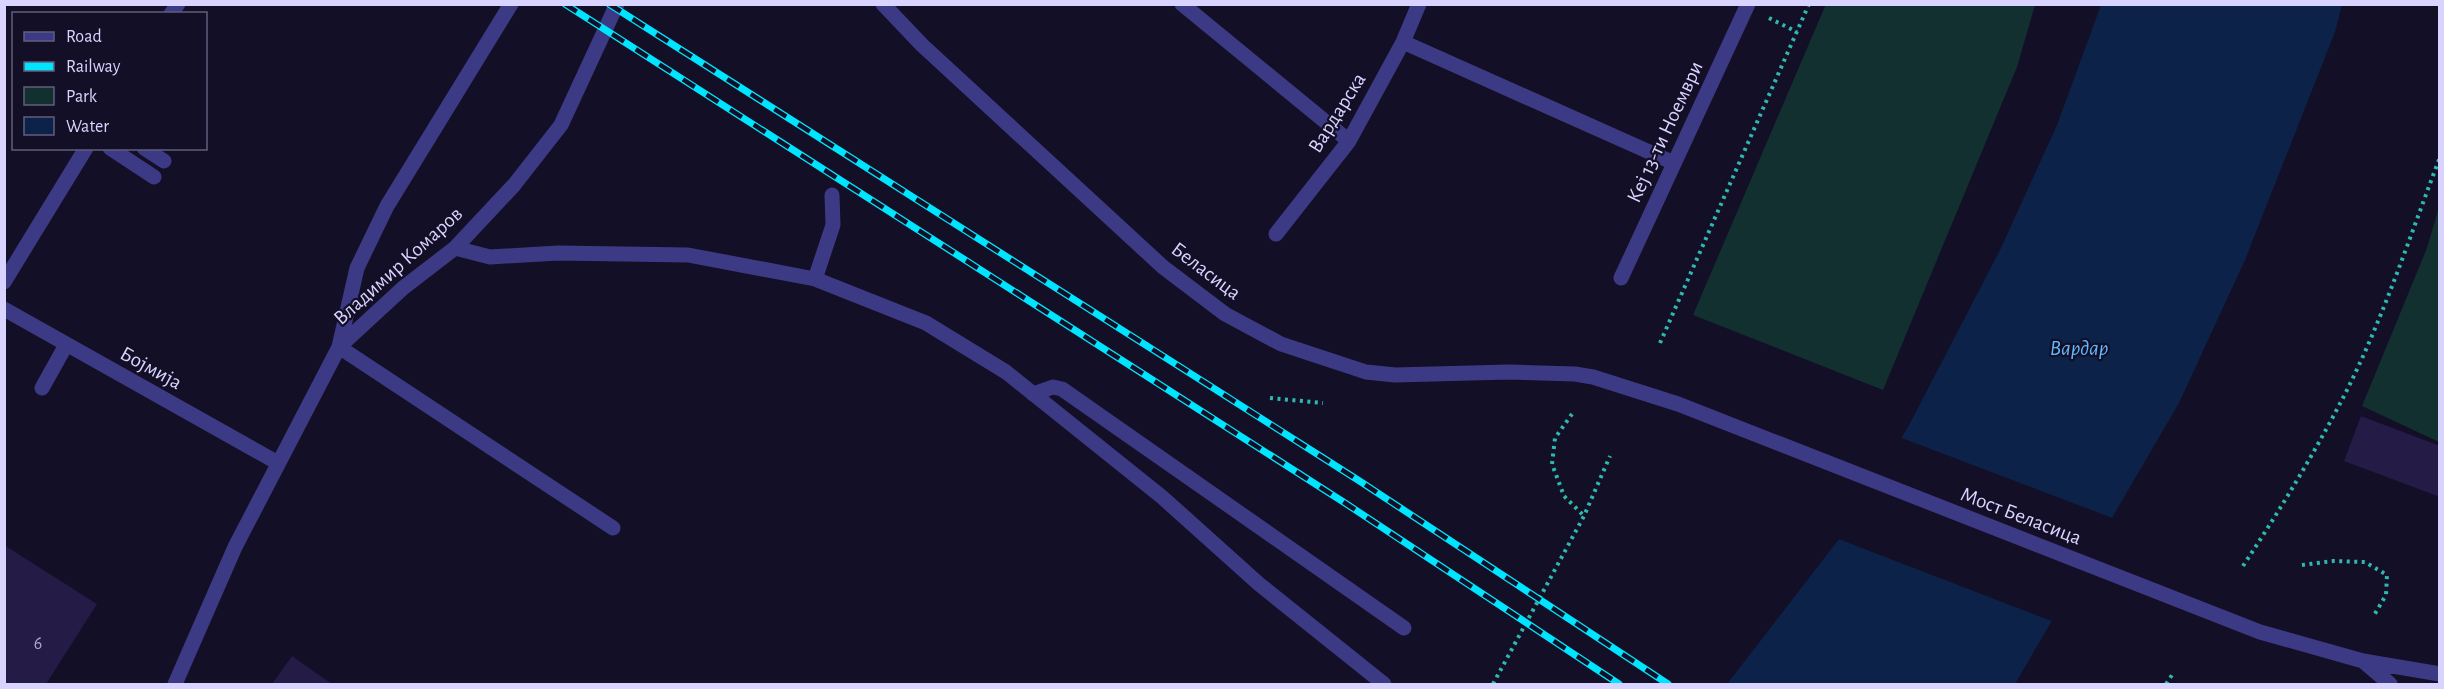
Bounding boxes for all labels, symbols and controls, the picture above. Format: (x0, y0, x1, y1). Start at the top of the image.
legend (12, 12, 207, 150)
text: Road (66, 28, 102, 46)
text: Railway (66, 58, 121, 76)
street label: Кеј 13-ти Ноември (1623, 58, 1707, 206)
street label: Вардарска (1304, 69, 1370, 157)
text: Park (66, 88, 98, 106)
text: Water (66, 118, 109, 136)
street label: Владимир Комаров (330, 203, 466, 329)
street label: Беласица (1167, 238, 1245, 304)
water label: Вардар (2050, 337, 2108, 360)
street label: Бојмија (117, 343, 186, 394)
street label: Мост Беласица (1958, 483, 2085, 549)
house number: 6 (34, 635, 42, 653)

